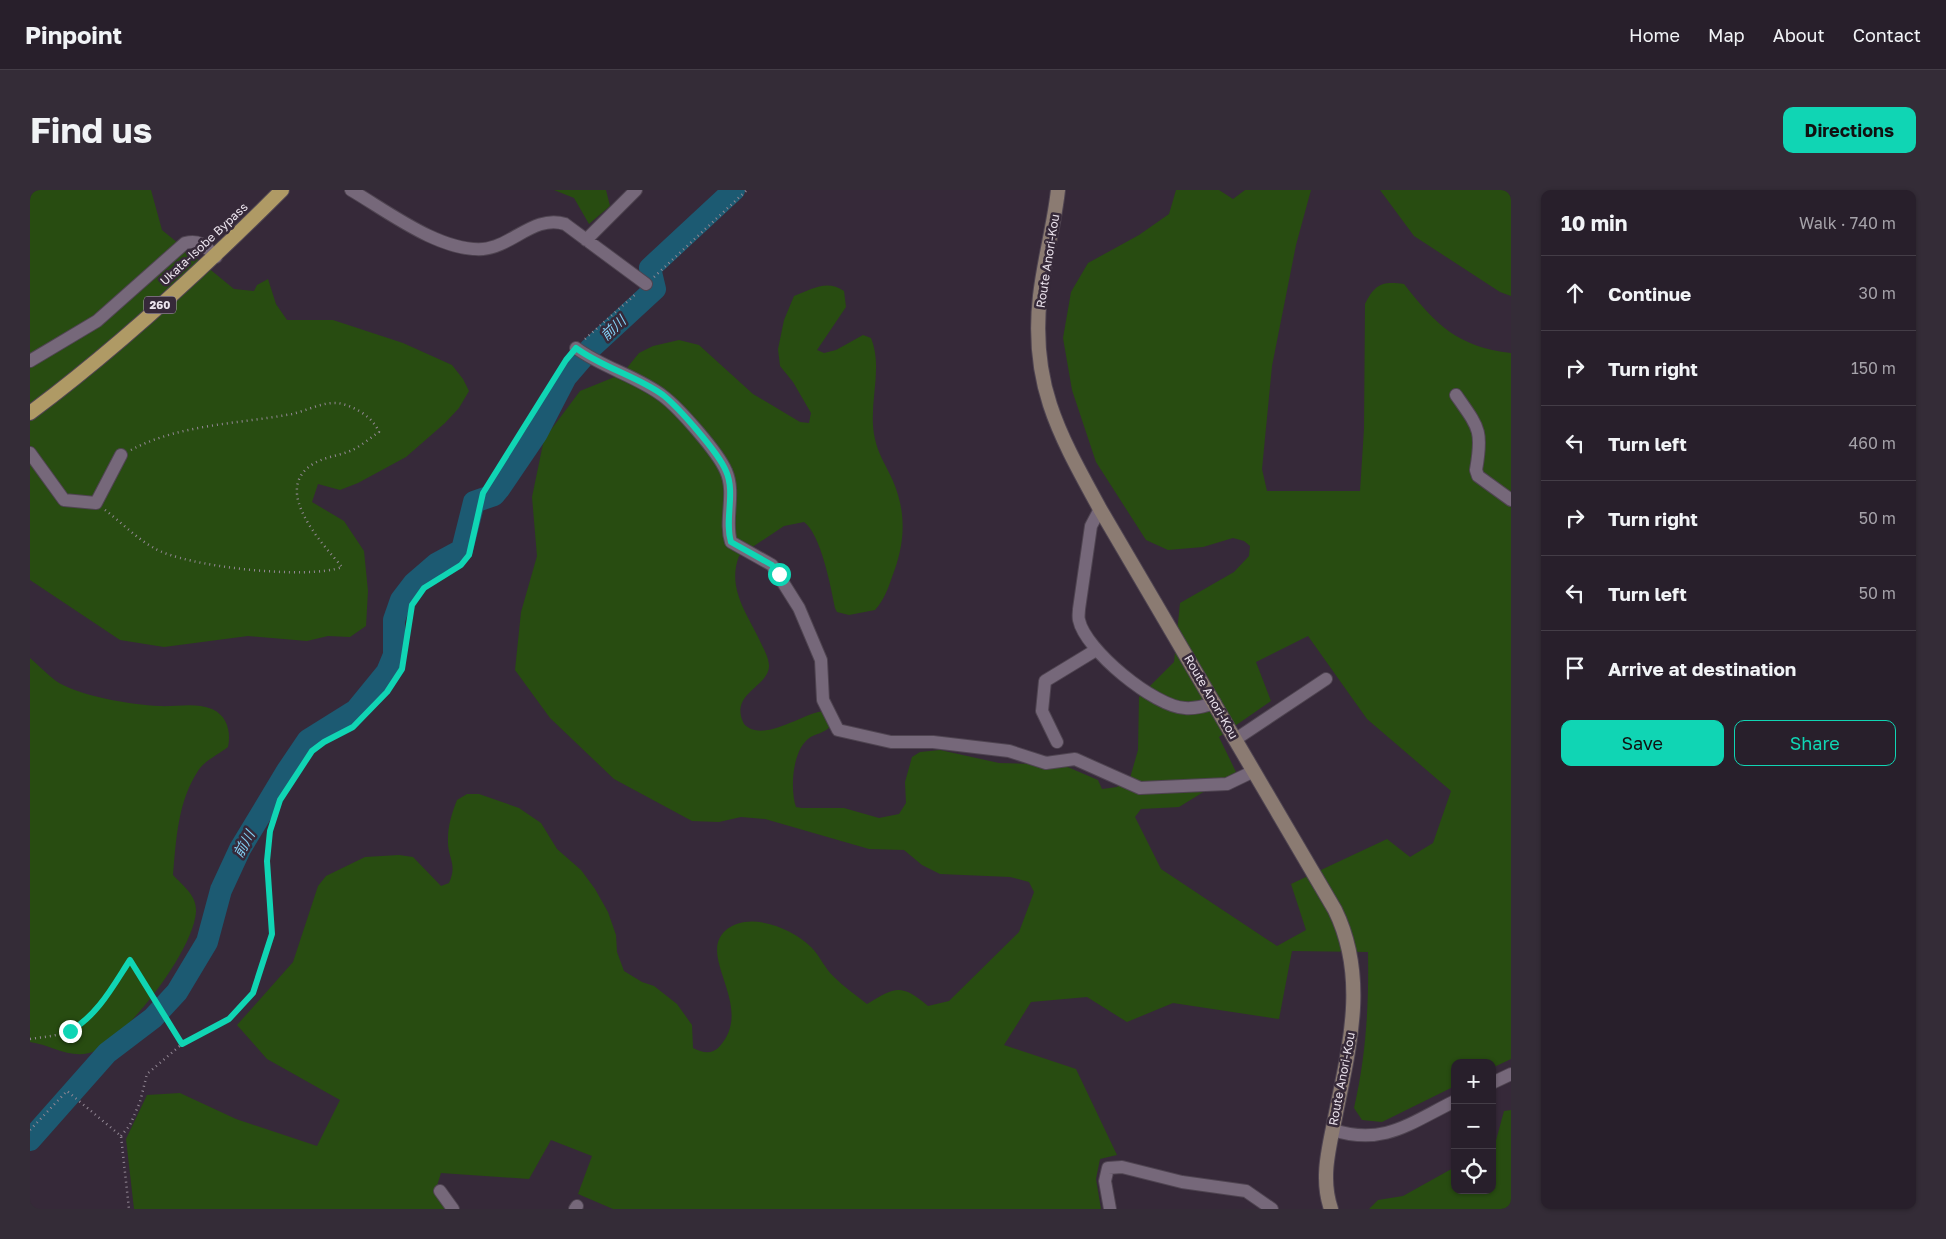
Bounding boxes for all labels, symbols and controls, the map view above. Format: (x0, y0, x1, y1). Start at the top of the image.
text: Pinpoint (25, 20, 122, 49)
text: Home (1629, 24, 1680, 46)
text: Map (1708, 24, 1745, 46)
text: About (1773, 24, 1825, 46)
text: Contact (1853, 24, 1921, 46)
button: Directions (1783, 107, 1916, 153)
text: Find us (30, 109, 152, 151)
street label: Ukata-Isobe Bypass (157, 199, 251, 288)
text: 10 min (1561, 210, 1628, 236)
street label: Route Anori-Kou (1033, 213, 1062, 309)
text: Walk · 740 m (1799, 213, 1896, 233)
icon: ahead (1561, 279, 1589, 307)
text: Continue (1608, 282, 1691, 305)
text: 30 m (1859, 283, 1896, 303)
road number: 260 (144, 296, 176, 314)
water label: 前川 (597, 311, 630, 343)
icon: right (1561, 354, 1589, 382)
text: Turn right (1608, 357, 1698, 380)
text: 150 m (1851, 358, 1896, 378)
icon: left (1561, 429, 1589, 457)
text: Turn left (1608, 432, 1687, 455)
text: 460 m (1848, 433, 1896, 453)
icon: right (1561, 504, 1589, 532)
text: Turn right (1608, 507, 1698, 530)
text: 50 m (1859, 508, 1896, 528)
route start (768, 563, 791, 586)
icon: left (1561, 579, 1589, 607)
text: Turn left (1608, 582, 1687, 605)
text: 50 m (1859, 583, 1896, 603)
street label: Route Anori-Kou (1181, 652, 1242, 742)
icon: arrive (1561, 654, 1589, 682)
text: Arrive at destination (1608, 657, 1796, 680)
button: Save (1561, 720, 1724, 766)
button: Share (1734, 720, 1896, 766)
water label: 前川 (229, 826, 259, 860)
route end (59, 1020, 82, 1043)
street label: Route Anori-Kou (1325, 1031, 1358, 1127)
map controls (1451, 1059, 1496, 1194)
button: + (1451, 1059, 1496, 1104)
button: − (1451, 1104, 1496, 1149)
button: locate (1451, 1149, 1496, 1194)

